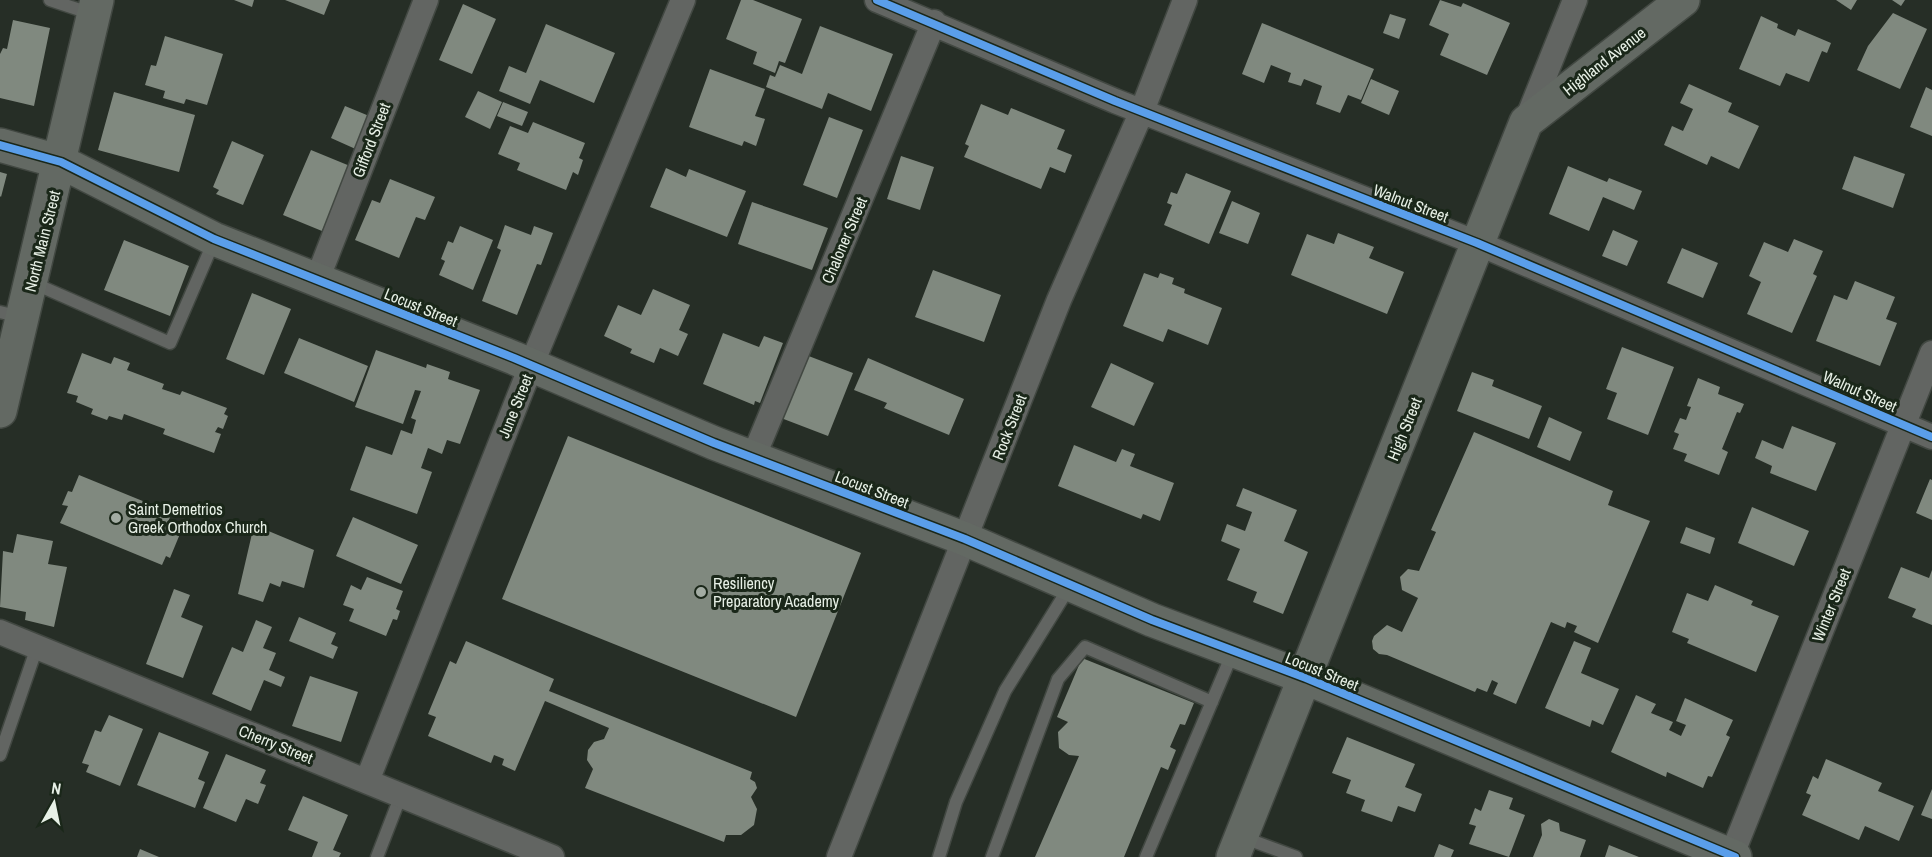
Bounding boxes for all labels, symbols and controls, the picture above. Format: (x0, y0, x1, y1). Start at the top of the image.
street label: Highland Avenue (1558, 22, 1650, 100)
street label: Gifford Street (347, 99, 395, 181)
street label: Walnut Street (1370, 179, 1452, 228)
street label: North Main Street (19, 188, 65, 294)
street label: Chaloner Street (816, 193, 872, 287)
street label: Locust Street (381, 282, 461, 332)
street label: Walnut Street (1819, 365, 1901, 417)
street label: June Street (492, 370, 538, 441)
street label: Rock Street (986, 391, 1032, 463)
street label: High Street (1381, 394, 1427, 464)
street label: Locust Street (832, 465, 912, 513)
place label: Saint Demetrios Greek Orthodox Church (128, 498, 267, 538)
marker: Saint Demetrios Greek Orthodox Church (109, 511, 123, 525)
street label: Winter Street (1806, 565, 1856, 645)
place label: Resiliency Preparatory Academy (713, 572, 840, 612)
marker: Resiliency Preparatory Academy (694, 585, 708, 599)
street label: Locust Street (1282, 646, 1362, 696)
street label: Cherry Street (236, 719, 317, 769)
north arrow (24, 773, 84, 833)
text: N (50, 777, 63, 800)

